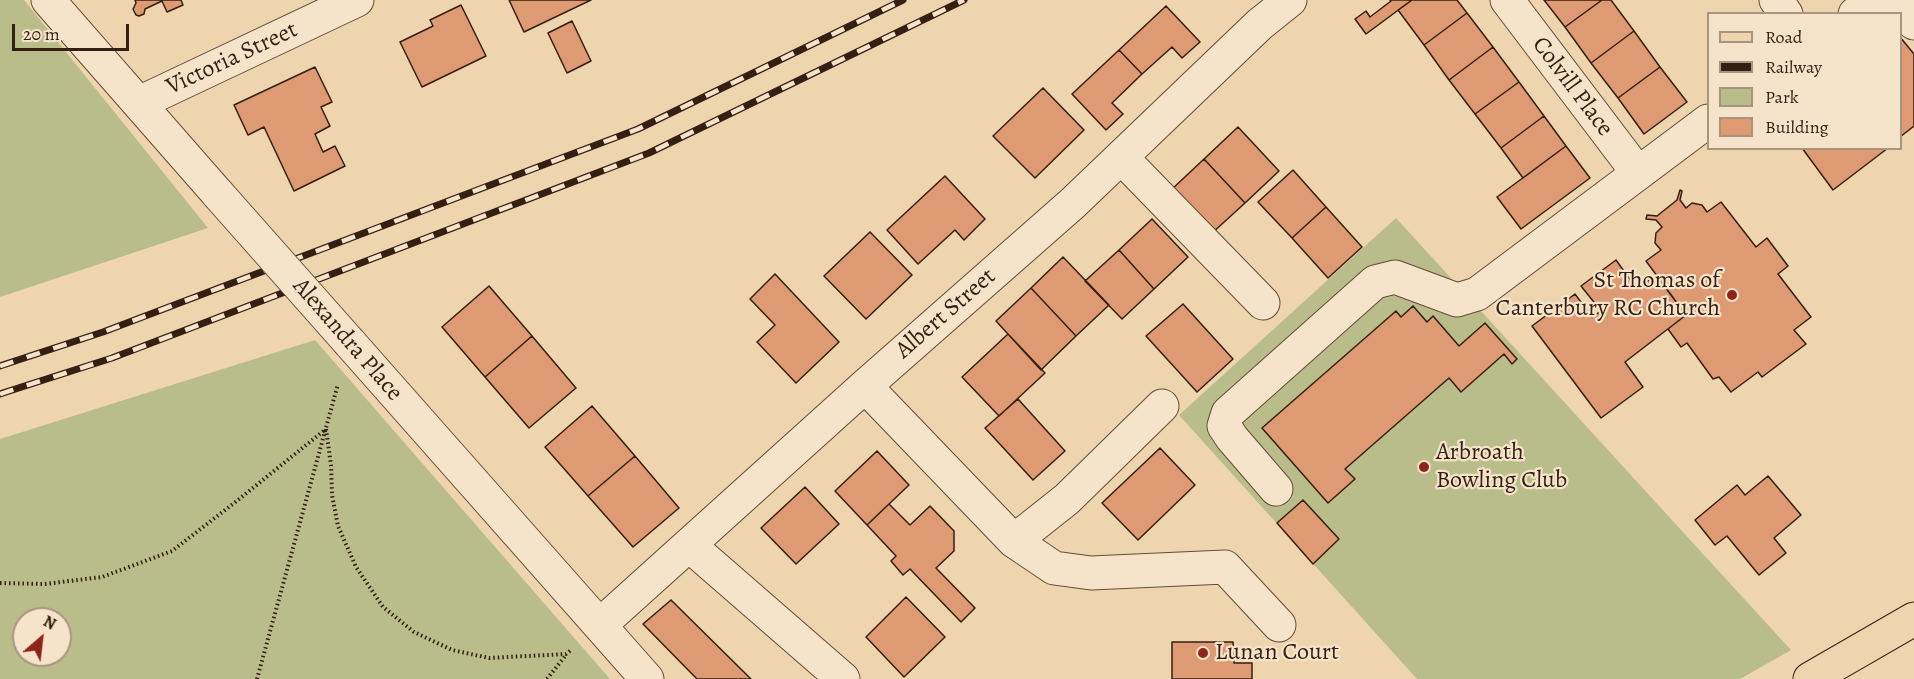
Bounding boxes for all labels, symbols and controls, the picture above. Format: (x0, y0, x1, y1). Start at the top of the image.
scale bar (15, 12, 132, 50)
legend (1707, 12, 1902, 150)
street label: Victoria Street (162, 16, 302, 102)
text: 20 m (23, 22, 60, 46)
text: Road (1765, 25, 1802, 49)
street label: Colvill Place (1525, 32, 1619, 142)
text: Railway (1765, 55, 1822, 79)
text: Park (1765, 85, 1799, 109)
text: Building (1765, 115, 1829, 139)
street label: Albert Street (890, 263, 1002, 365)
place label: St Thomas of Canterbury RC Church (1496, 267, 1720, 323)
street label: Alexandra Place (286, 273, 408, 407)
marker: St Thomas of Canterbury RC Church (1725, 288, 1739, 302)
place label: Arbroath Bowling Club (1436, 439, 1567, 495)
marker: Arbroath Bowling Club (1417, 460, 1431, 474)
north arrow (12, 607, 72, 667)
text: N (39, 610, 60, 635)
place label: Lunan Court (1215, 639, 1339, 667)
marker: Lunan Court (1196, 646, 1210, 660)

